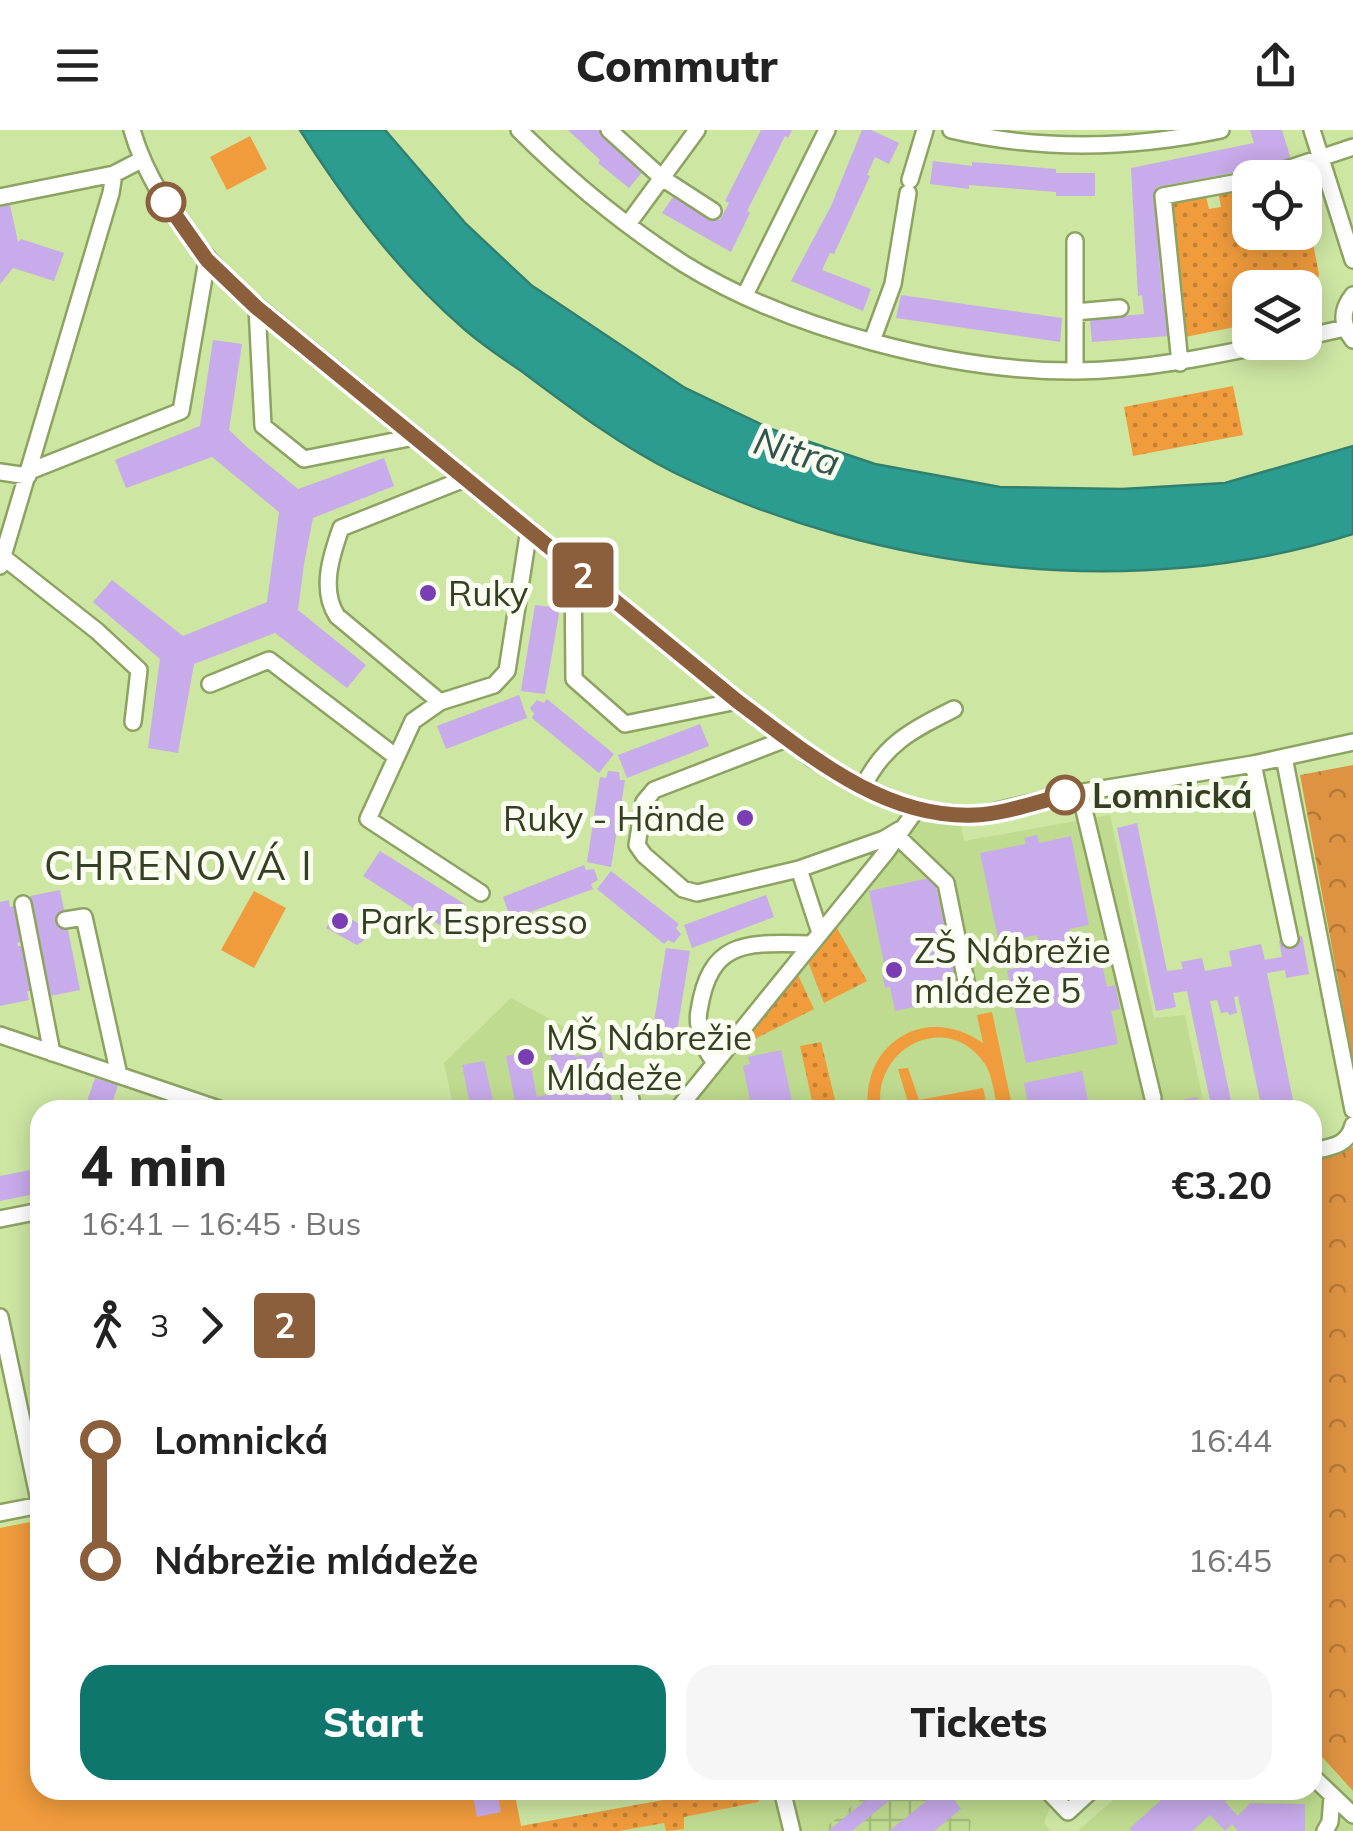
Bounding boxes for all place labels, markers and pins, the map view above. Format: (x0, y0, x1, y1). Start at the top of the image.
unlabelled marker (147, 183, 185, 221)
place label: Ruky (448, 571, 529, 615)
marker: Ruky (417, 582, 439, 604)
place label: Lomnická (1092, 773, 1253, 817)
marker: Lomnická (1046, 776, 1084, 814)
place label: Ruky - Hände (503, 796, 725, 840)
marker: Ruky - Hände (734, 807, 756, 829)
place label: Park Espresso (360, 899, 588, 943)
marker: Park Espresso (329, 910, 351, 932)
place label: ZŠ Nábrežie mládeže 5 (914, 928, 1111, 1012)
marker: ZŠ Nábrežie mládeže 5 (883, 959, 905, 981)
place label: MŠ Nábrežie Mládeže (546, 1015, 752, 1099)
marker: MŠ Nábrežie Mládeže (515, 1046, 537, 1068)

